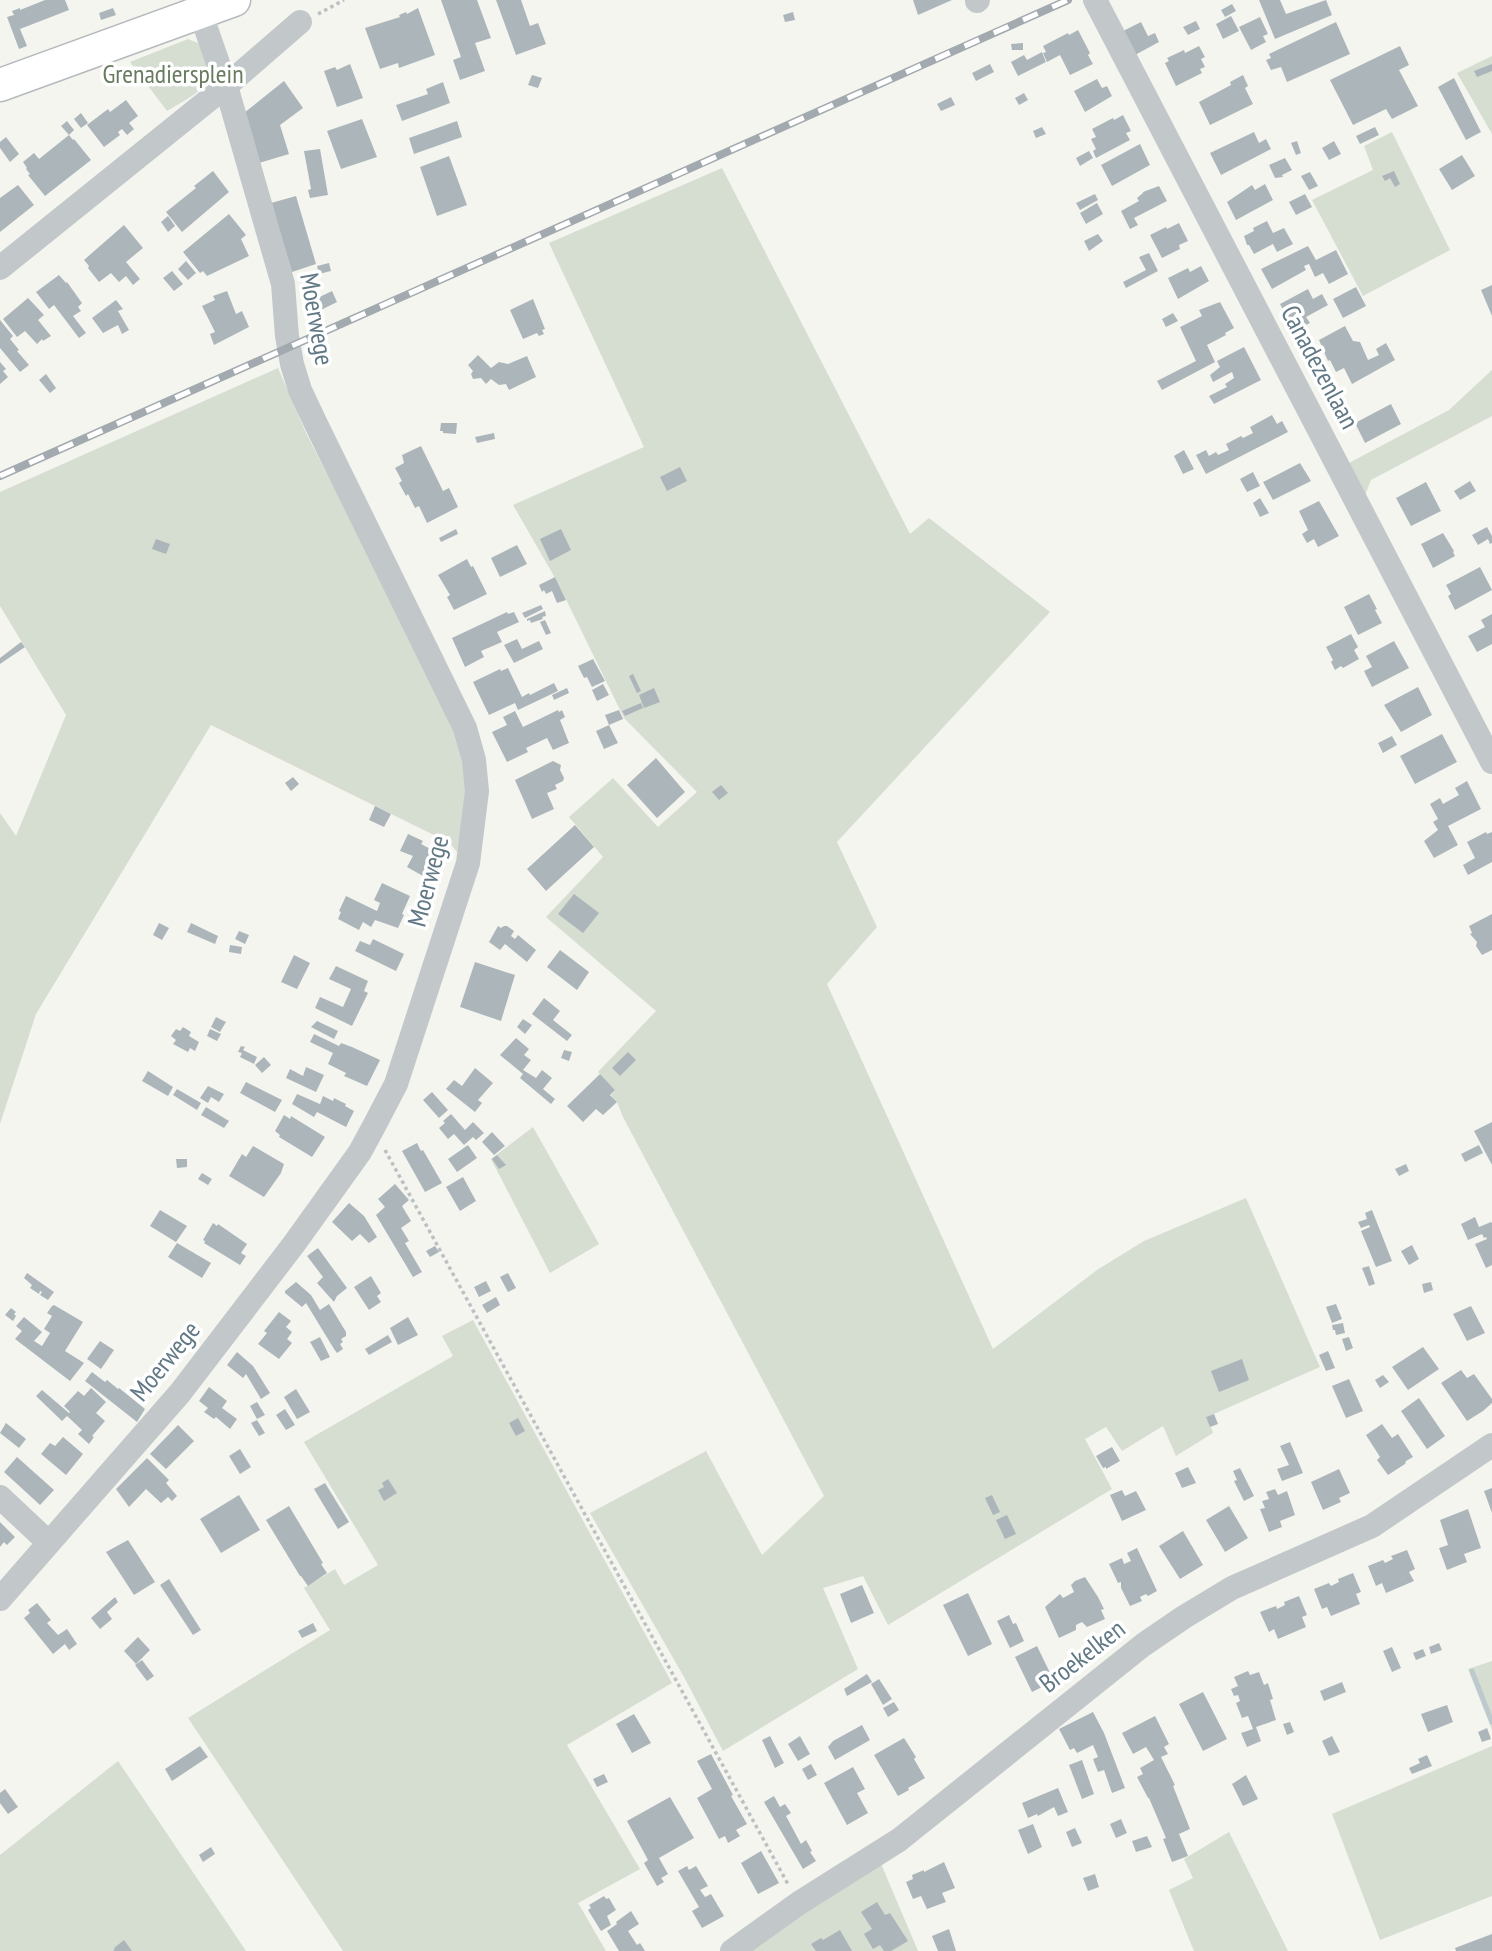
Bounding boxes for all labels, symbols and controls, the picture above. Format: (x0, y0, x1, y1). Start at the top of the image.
park label: Grenadiersplein (102, 57, 244, 90)
street label: Moerwege (293, 270, 342, 368)
street label: Canadezenlaan (1274, 299, 1367, 434)
street label: Moerwege (400, 832, 456, 930)
street label: Moerwege (122, 1314, 207, 1407)
street label: Broekelken (1032, 1612, 1131, 1699)

